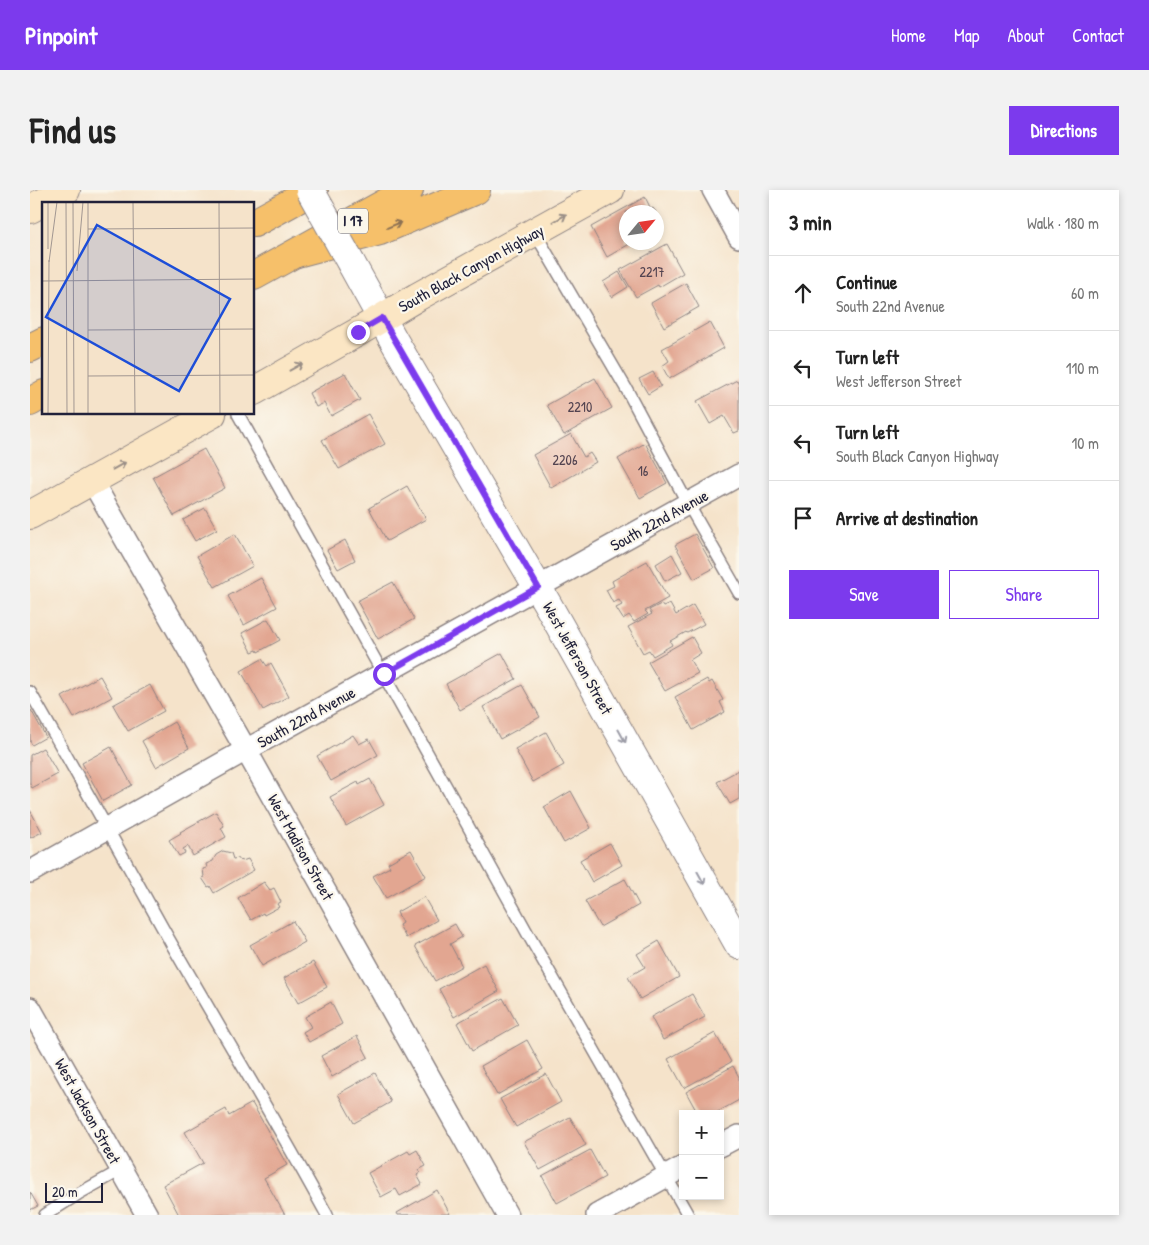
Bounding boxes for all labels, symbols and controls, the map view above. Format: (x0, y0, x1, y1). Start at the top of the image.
text: Pinpoint (25, 19, 97, 51)
text: Home (891, 23, 926, 48)
text: Map (954, 23, 979, 48)
text: About (1007, 23, 1044, 48)
text: Contact (1072, 23, 1124, 48)
button: Directions (1009, 106, 1119, 155)
text: Find us (30, 107, 116, 154)
inset map (42, 202, 255, 415)
north arrow (619, 205, 664, 250)
road number: I 17 (338, 208, 368, 234)
text: 3 min (789, 208, 832, 237)
text: Walk · 180 m (1027, 212, 1099, 234)
one-way arrow (552, 213, 567, 223)
street label: South Black Canyon Highway (394, 219, 548, 317)
one-way arrow (386, 220, 401, 230)
house number: 2217 (639, 262, 665, 281)
text: Continue (836, 269, 897, 295)
icon: ahead (789, 279, 817, 307)
text: 60 m (1071, 282, 1099, 304)
text: South 22nd Avenue (836, 295, 945, 317)
route end (347, 321, 370, 344)
text: Turn left (836, 344, 899, 370)
icon: left (789, 354, 817, 382)
text: 110 m (1066, 357, 1099, 379)
one-way arrow (289, 361, 303, 371)
text: West Jefferson Street (836, 370, 962, 392)
house number: 2210 (568, 397, 592, 416)
text: Turn left (836, 419, 899, 445)
icon: left (789, 429, 817, 457)
text: 10 m (1071, 432, 1099, 454)
text: South Black Canyon Highway (836, 445, 999, 467)
house number: 2206 (553, 450, 578, 469)
one-way arrow (111, 461, 125, 471)
house number: 16 (638, 461, 649, 480)
street label: South 22nd Avenue (606, 484, 712, 556)
icon: arrive (789, 504, 817, 532)
text: Arrive at destination (836, 505, 978, 531)
button: Save (789, 570, 939, 619)
button: Share (949, 570, 1099, 619)
street label: West Jefferson Street (538, 598, 618, 719)
route start (373, 663, 396, 686)
street label: South 22nd Avenue (253, 681, 359, 753)
one-way arrow (617, 729, 627, 743)
street label: West Madison Street (263, 790, 339, 904)
one-way arrow (697, 870, 707, 885)
street label: West Jackson Street (50, 1054, 126, 1168)
map controls (679, 1110, 724, 1200)
button: + (679, 1110, 724, 1155)
button: − (679, 1155, 724, 1200)
scale bar (45, 1180, 102, 1203)
text: 20 m (52, 1182, 78, 1201)

